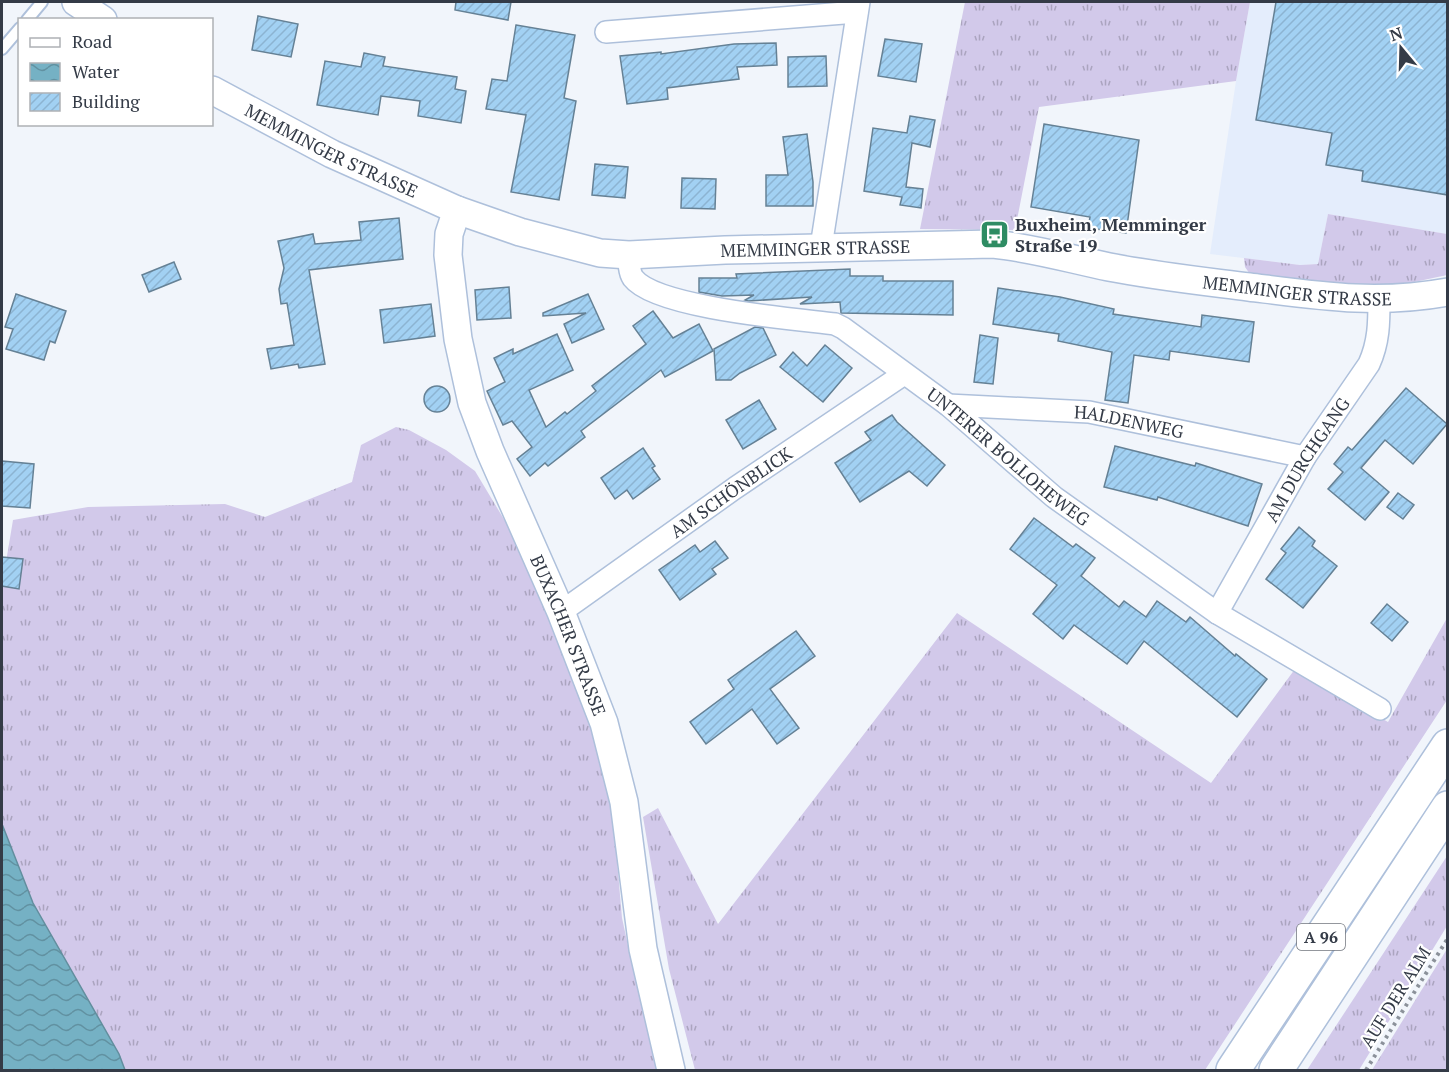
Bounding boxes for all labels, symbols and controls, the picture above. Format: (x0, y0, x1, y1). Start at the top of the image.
legend (18, 18, 213, 126)
north arrow (1371, 18, 1431, 78)
text: N (1387, 21, 1405, 46)
text: Road (72, 29, 112, 53)
text: Water (72, 59, 119, 83)
text: Building (72, 89, 140, 113)
street label: MEMMINGER STRASSE (241, 98, 422, 203)
place label: Buxheim, Memminger Straße 19 (1015, 212, 1207, 257)
bus stop icon: Buxheim, Memminger Straße 19 (978, 218, 1010, 250)
street label: MEMMINGER STRASSE (720, 234, 911, 262)
street label: MEMMINGER STRASSE (1201, 269, 1392, 311)
street label: UNTERER BOLLOHEWEG (922, 382, 1095, 531)
street label: AM DURCHGANG (1259, 392, 1355, 526)
street label: HALDENWEG (1074, 399, 1187, 444)
street label: AM SCHÖNBLICK (665, 441, 797, 543)
street label: BUXACHER STRASSE (525, 551, 612, 719)
road number: A 96 (1297, 924, 1345, 950)
street label: AUF DER ALM (1354, 942, 1436, 1052)

